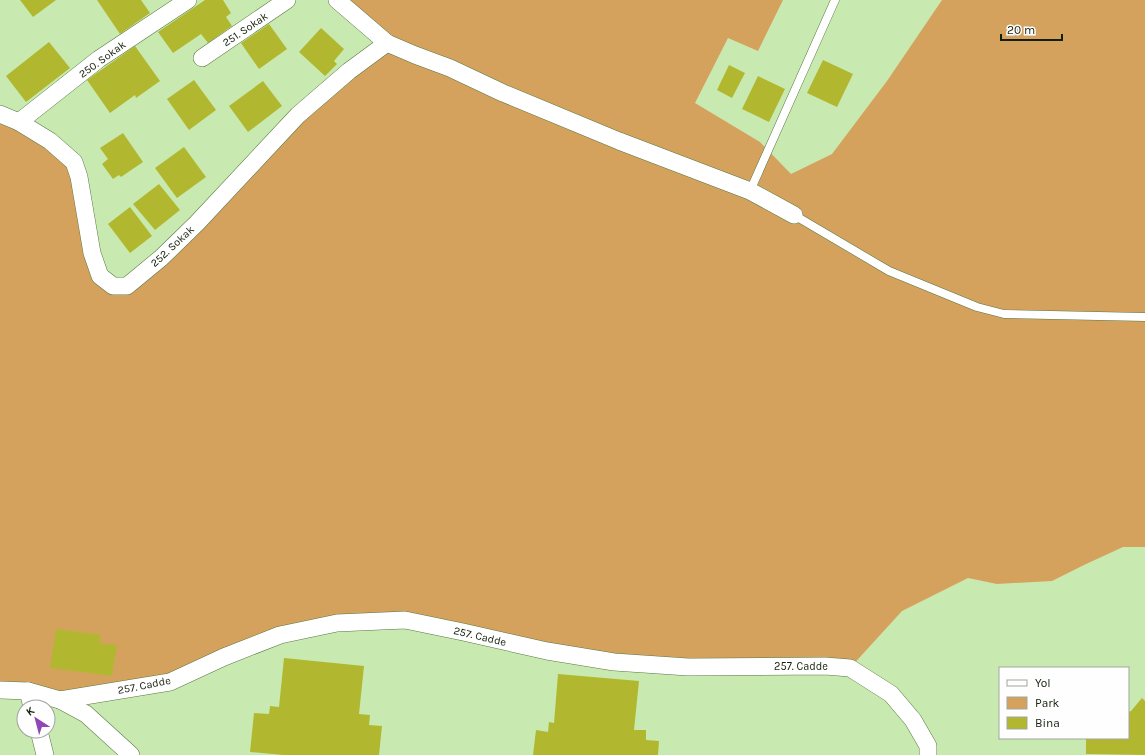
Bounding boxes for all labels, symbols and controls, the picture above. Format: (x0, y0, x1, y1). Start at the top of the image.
street label: 251. Sokak (220, 10, 270, 49)
scale bar (1001, 16, 1062, 42)
text: 20 m (1007, 23, 1035, 37)
street label: 250. Sokak (76, 38, 128, 81)
street label: 252. Sokak (148, 223, 197, 270)
street label: 257. Cadde (452, 624, 508, 649)
street label: 257. Cadde (774, 660, 828, 673)
legend (999, 667, 1129, 739)
street label: 257. Cadde (116, 674, 172, 697)
text: Yol (1035, 676, 1051, 690)
text: Park (1035, 696, 1060, 710)
north arrow (16, 699, 56, 739)
text: K (24, 703, 38, 719)
text: Bina (1035, 716, 1060, 730)

